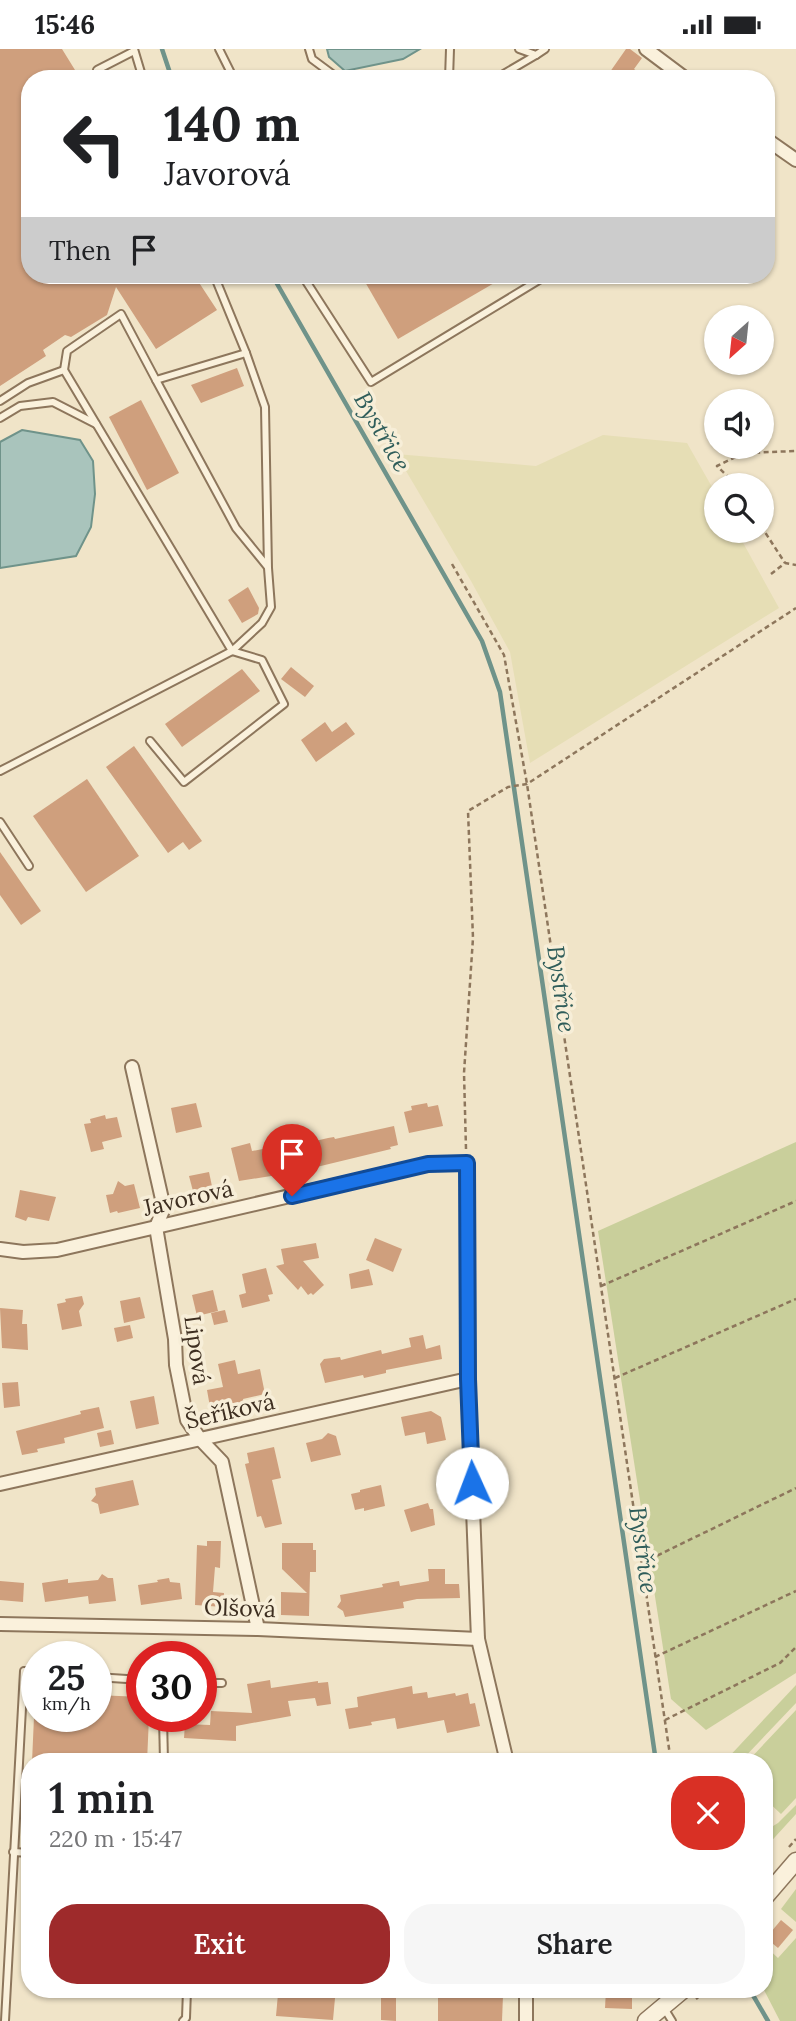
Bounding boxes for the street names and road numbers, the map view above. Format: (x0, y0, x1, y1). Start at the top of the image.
street label: Javorová (139, 1173, 236, 1222)
street label: Lipová (178, 1313, 217, 1387)
street label: Šeříková (182, 1386, 277, 1435)
street label: Olšová (204, 1592, 277, 1623)

